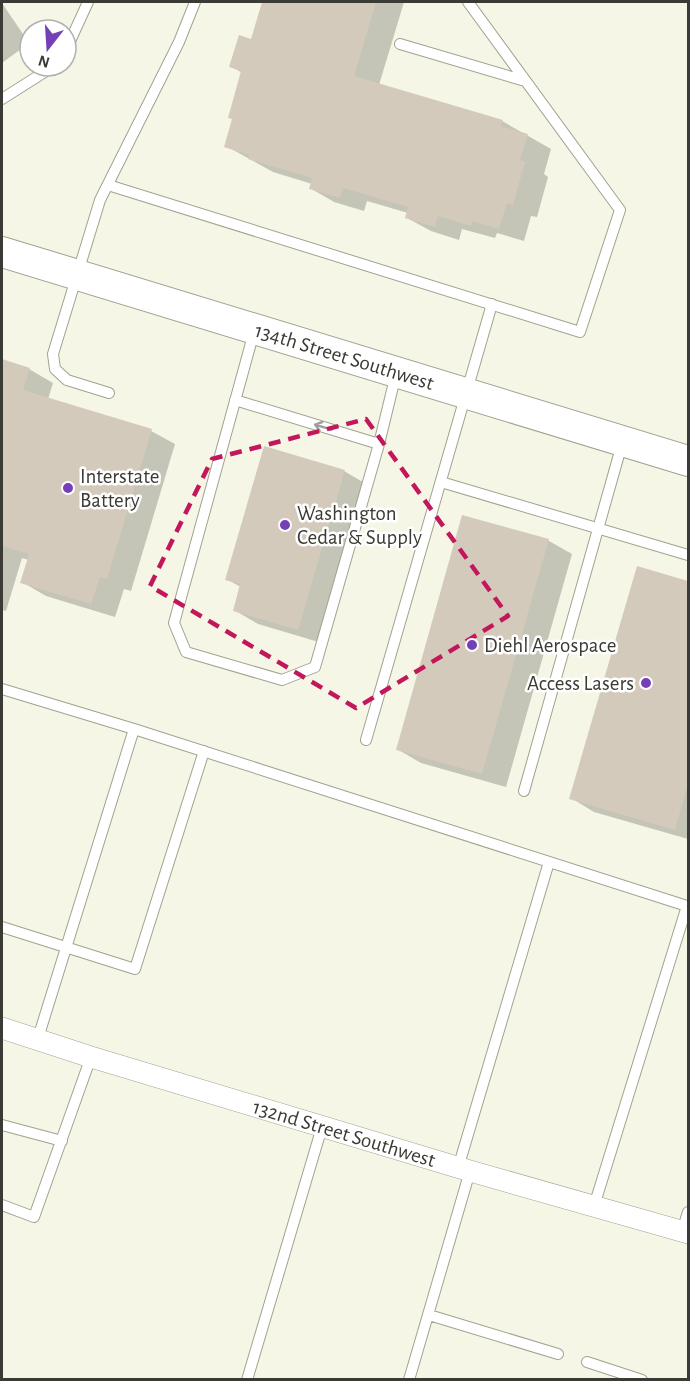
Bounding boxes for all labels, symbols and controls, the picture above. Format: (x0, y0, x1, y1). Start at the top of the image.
north arrow (18, 18, 78, 78)
text: N (36, 52, 52, 71)
street label: 134th Street Southwest (253, 319, 437, 394)
one-way arrow (314, 421, 333, 432)
place label: Interstate Battery (80, 466, 159, 511)
marker: Interstate Battery (61, 481, 75, 495)
place label: Washington Cedar & Supply (297, 503, 422, 548)
marker: Washington Cedar & Supply (278, 518, 292, 532)
place label: Diehl Aerospace (484, 635, 616, 656)
marker: Diehl Aerospace (465, 638, 479, 652)
place label: Access Lasers (527, 673, 634, 694)
marker: Access Lasers (639, 676, 653, 690)
street label: 132nd Street Southwest (250, 1096, 438, 1171)

